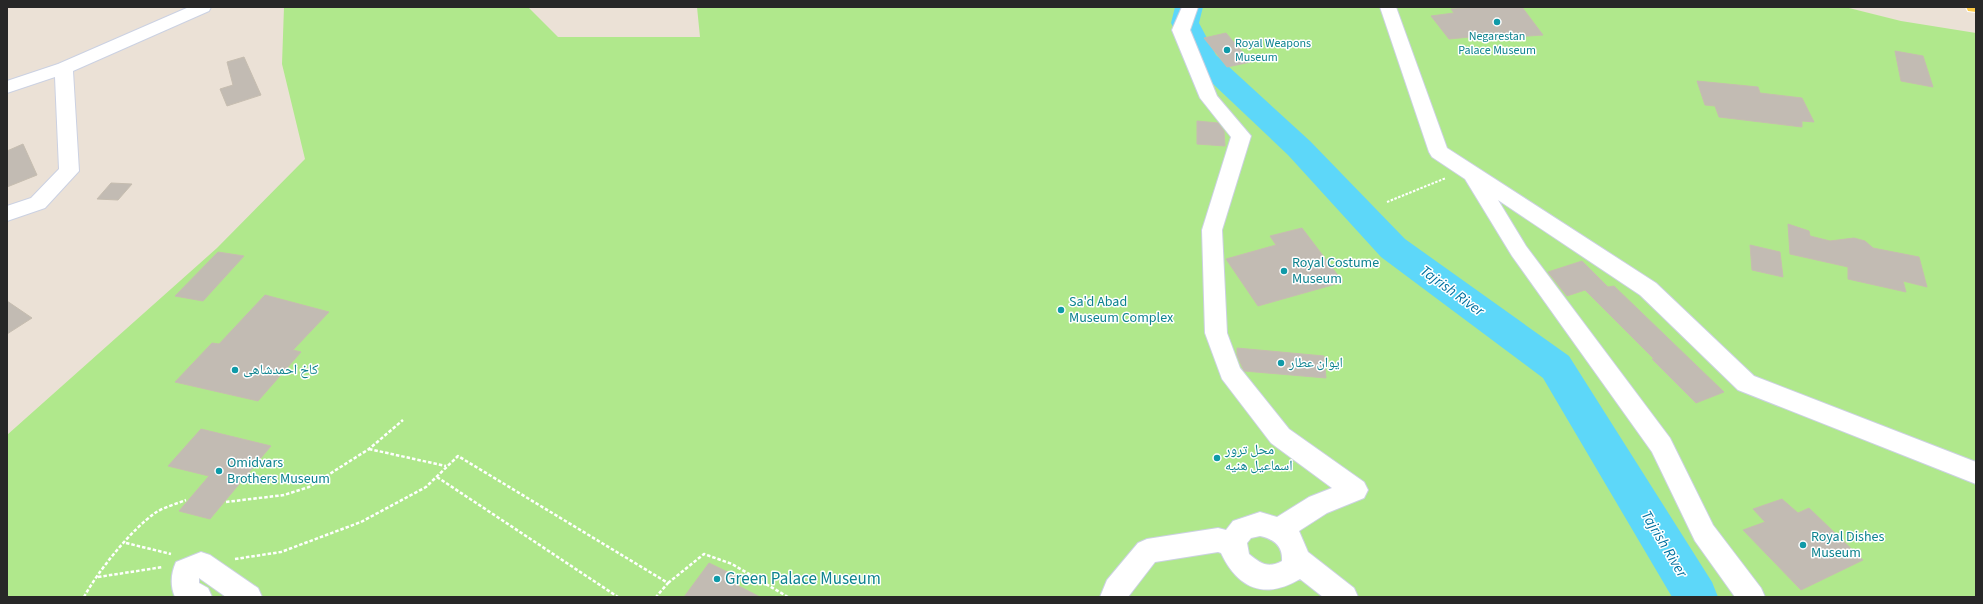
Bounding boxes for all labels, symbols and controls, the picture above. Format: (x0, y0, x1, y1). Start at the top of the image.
marker: Negarestan Palace Museum (1492, 17, 1502, 27)
place label: Negarestan Palace Museum (1458, 28, 1536, 59)
place label: Royal Weapons Museum (1235, 35, 1311, 66)
marker: Royal Weapons Museum (1222, 45, 1232, 55)
place label: Royal Costume Museum (1292, 253, 1379, 289)
water label: Tajrish River (1416, 261, 1489, 322)
marker: Royal Costume Museum (1279, 266, 1289, 276)
place label: Sa'd Abad Museum Complex (1069, 292, 1174, 328)
marker: Sa'd Abad Museum Complex (1056, 305, 1066, 315)
place label: ایوان عطار (1288, 353, 1343, 373)
marker: ایوان عطار (1276, 358, 1286, 368)
place label: کاخ احمدشاهی (243, 360, 318, 380)
marker: کاخ احمدشاهی (230, 365, 240, 375)
place label: محل ترور اسماعیل هنیه (1224, 440, 1293, 476)
place label: Omidvars Brothers Museum (227, 453, 330, 489)
marker: محل ترور اسماعیل هنیه (1212, 453, 1222, 463)
marker: Omidvars Brothers Museum (214, 466, 224, 476)
water label: Tajrish River (1636, 507, 1693, 582)
place label: Royal Dishes Museum (1811, 527, 1885, 563)
marker: Royal Dishes Museum (1798, 540, 1808, 550)
place label: Green Palace Museum (725, 567, 881, 591)
marker: Green Palace Museum (712, 574, 722, 584)

